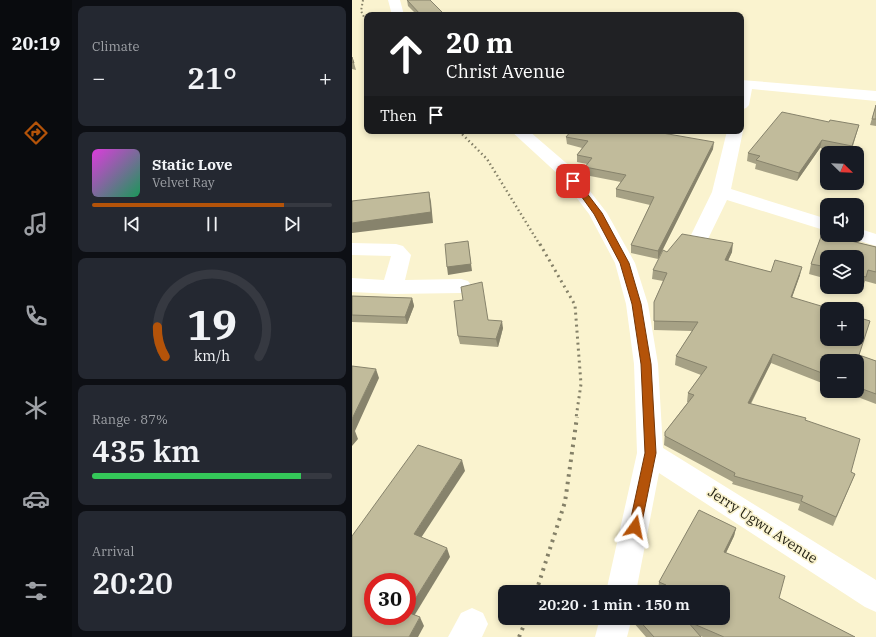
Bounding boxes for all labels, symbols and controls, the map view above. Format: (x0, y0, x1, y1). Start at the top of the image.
text: 20 m (446, 24, 513, 61)
icon: ahead (380, 28, 432, 80)
text: 20:19 (12, 32, 60, 55)
text: Climate (92, 38, 139, 55)
text: 21° (187, 58, 237, 97)
text: Christ Avenue (446, 60, 565, 83)
text: − (92, 63, 105, 92)
text: + (319, 63, 332, 92)
icon: arrive (425, 104, 447, 126)
text: Then (380, 106, 417, 125)
icon: directions (22, 119, 50, 147)
north arrow (820, 146, 864, 190)
map controls (820, 146, 864, 398)
text: Static Love (152, 155, 232, 174)
pin (556, 164, 590, 198)
icon: arrive (562, 170, 584, 192)
text: Velvet Ray (152, 174, 215, 191)
button: sound (820, 198, 864, 242)
icon: music (22, 210, 50, 238)
icon: previous (121, 213, 143, 235)
icon: pause (201, 213, 223, 235)
icon: next (281, 213, 303, 235)
button: layers (820, 250, 864, 294)
text: 19 (187, 296, 237, 350)
icon: phone (22, 302, 50, 330)
button: + (820, 302, 864, 346)
text: km/h (194, 345, 230, 364)
button: − (820, 354, 864, 398)
icon: climate (22, 394, 50, 422)
text: Range · 87% (92, 411, 168, 428)
text: 435 km (92, 431, 200, 470)
street label: Jerry Ugwu Avenue (705, 483, 821, 567)
icon: car (22, 485, 50, 513)
position arrow (614, 506, 656, 548)
text: Arrival (92, 543, 134, 560)
text: 20:20 (92, 563, 173, 602)
speed limit sign: 30 (364, 573, 416, 625)
icon: filters (22, 577, 50, 605)
text: 20:20 · 1 min · 150 m (538, 595, 690, 614)

